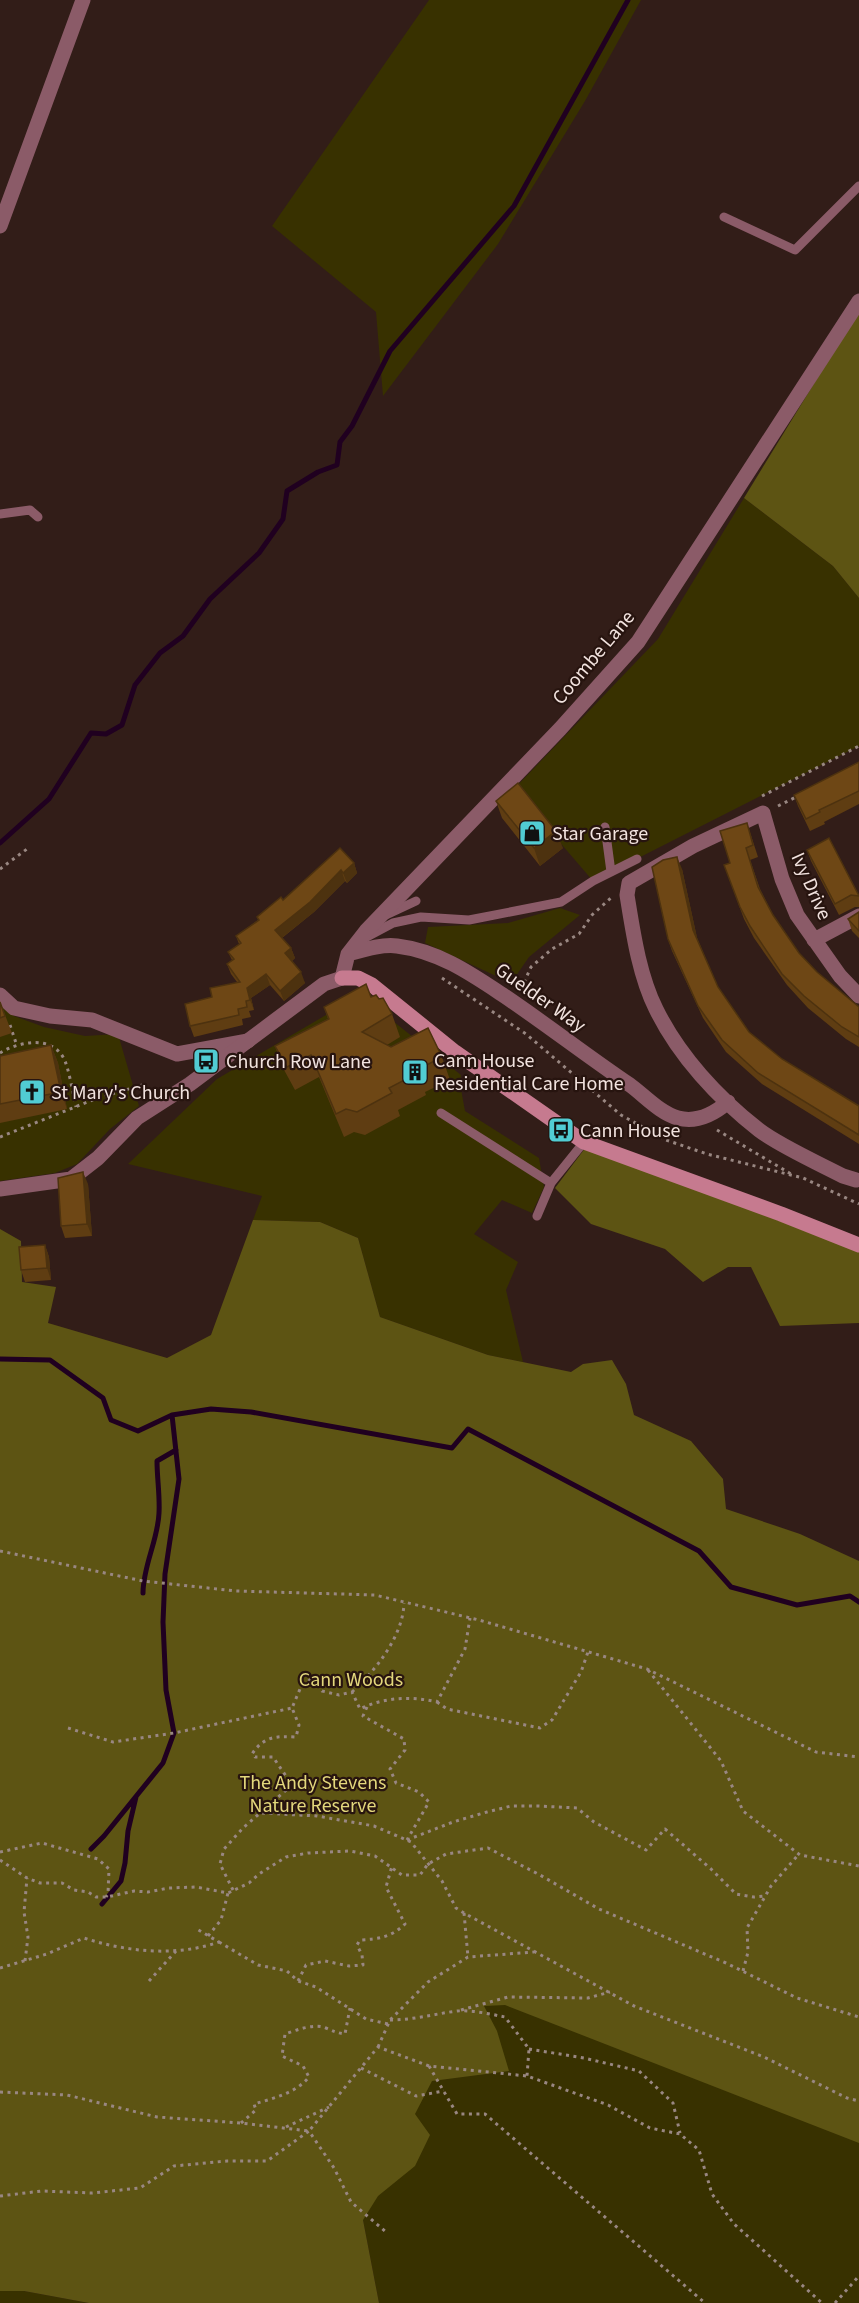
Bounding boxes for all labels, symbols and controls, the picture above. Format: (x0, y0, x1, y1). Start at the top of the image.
street label: Coombe Lane (546, 604, 642, 711)
shop icon: Star Garage (517, 818, 547, 848)
place label: Star Garage (552, 820, 648, 848)
street label: Ivy Drive (784, 848, 838, 925)
street label: Guelder Way (489, 956, 592, 1040)
bus stop icon: Church Row Lane (191, 1046, 221, 1076)
place label: Cann House Residential Care Home (434, 1047, 624, 1098)
place label: Church Row Lane (226, 1048, 371, 1076)
building icon: Cann House Residential Care Home (400, 1057, 430, 1087)
church icon: St Mary's Church (17, 1077, 47, 1107)
place label: St Mary's Church (51, 1079, 190, 1107)
bus stop icon: Cann House (546, 1115, 576, 1145)
place label: Cann House (580, 1117, 681, 1145)
park label: Cann Woods (299, 1666, 403, 1694)
park label: The Andy Stevens Nature Reserve (240, 1769, 386, 1820)

